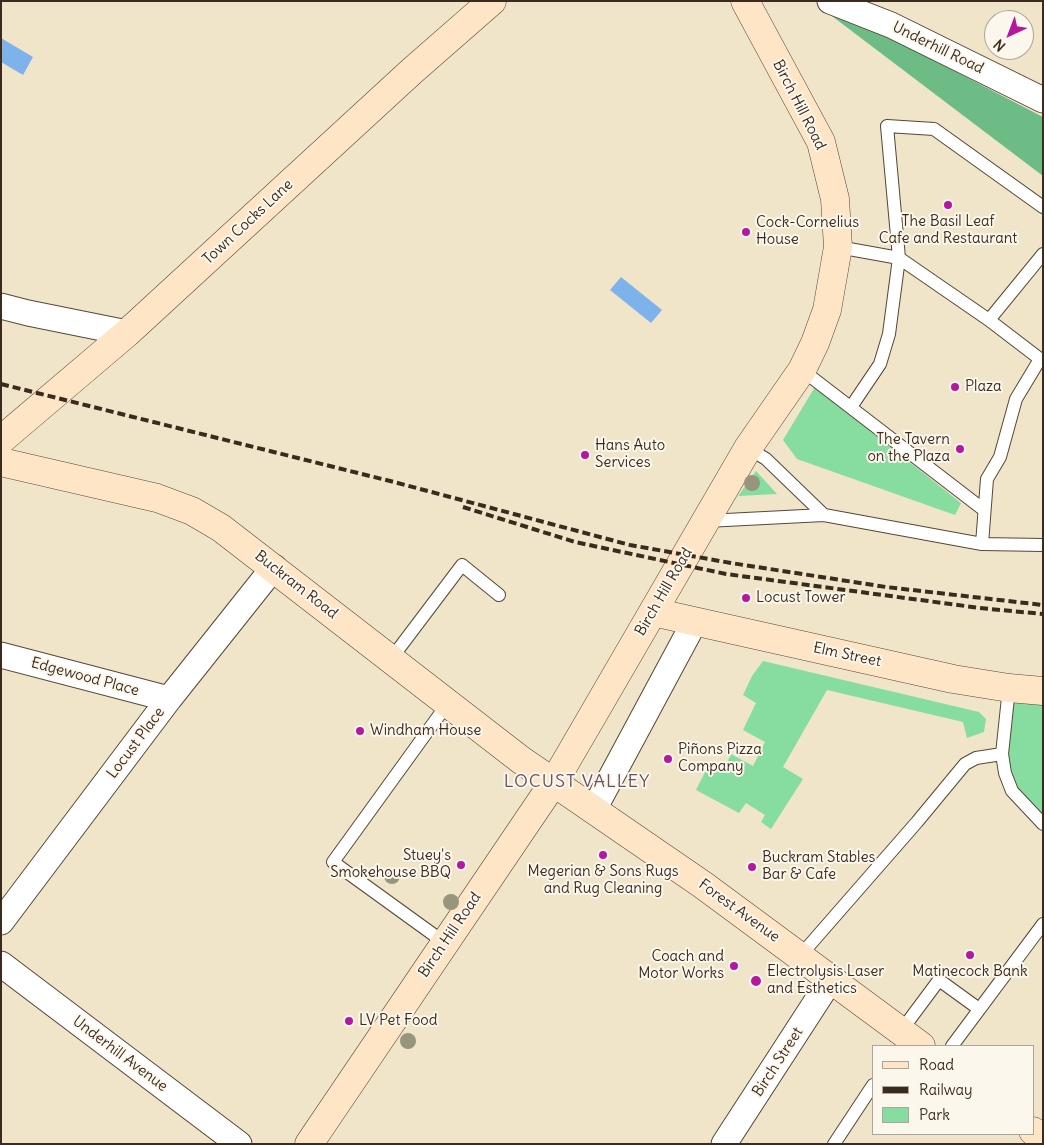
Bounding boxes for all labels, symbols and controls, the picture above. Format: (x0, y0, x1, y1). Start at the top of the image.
north arrow (984, 10, 1034, 60)
street label: Underhill Road (889, 18, 987, 78)
text: N (990, 35, 1009, 55)
street label: Birch Hill Road (769, 57, 829, 153)
street label: Town Cocks Lane (199, 176, 297, 268)
marker: The Basil Leaf Cafe and Restaurant (942, 199, 954, 211)
place label: The Basil Leaf Cafe and Restaurant (879, 213, 1017, 248)
place label: Cock-Cornelius House (756, 214, 859, 249)
marker: Cock-Cornelius House (740, 226, 752, 238)
place label: Plaza (965, 378, 1002, 396)
marker: Plaza (949, 381, 961, 393)
place label: The Tavern on the Plaza (867, 431, 950, 466)
place label: Hans Auto Services (595, 437, 665, 472)
marker: The Tavern on the Plaza (954, 443, 966, 455)
marker: Hans Auto Services (579, 449, 591, 461)
street label: Birch Hill Road (632, 545, 696, 639)
street label: Buckram Road (251, 547, 341, 623)
place label: Locust Tower (756, 589, 846, 607)
marker: Locust Tower (740, 592, 752, 604)
street label: Elm Street (811, 639, 883, 671)
street label: Edgewood Place (29, 654, 141, 700)
street label: Locust Place (103, 704, 169, 782)
place label: Windham House (370, 722, 481, 740)
marker: Windham House (354, 725, 366, 737)
place label: Piñons Pizza Company (678, 741, 762, 776)
marker: Piñons Pizza Company (662, 753, 674, 765)
district label: LOCUST VALLEY (502, 771, 652, 793)
place label: Stuey's Smokehouse BBQ (330, 847, 451, 882)
marker: Megerian & Sons Rugs and Rug Cleaning (597, 849, 609, 861)
place label: Buckram Stables Bar & Cafe (762, 849, 875, 884)
marker: Stuey's Smokehouse BBQ (455, 859, 467, 871)
marker: Buckram Stables Bar & Cafe (746, 861, 758, 873)
place label: Megerian & Sons Rugs and Rug Cleaning (527, 863, 679, 898)
street label: Forest Avenue (695, 876, 783, 946)
street label: Birch Hill Road (415, 889, 485, 981)
place label: Coach and Motor Works (638, 948, 724, 983)
marker: Matinecock Bank (964, 949, 976, 961)
marker: Coach and Motor Works (728, 960, 740, 972)
place label: Electrolysis Laser and Esthetics (767, 963, 884, 998)
place label: Matinecock Bank (912, 963, 1028, 981)
marker: Electrolysis Laser and Esthetics (749, 974, 763, 988)
street label: Underhill Avenue (69, 1012, 171, 1096)
place label: LV Pet Food (359, 1012, 438, 1030)
marker: LV Pet Food (343, 1015, 355, 1027)
street label: Birch Street (749, 1024, 807, 1100)
legend (872, 1045, 1034, 1135)
text: Road (919, 1055, 954, 1074)
text: Railway (919, 1080, 973, 1099)
text: Park (919, 1105, 950, 1124)

